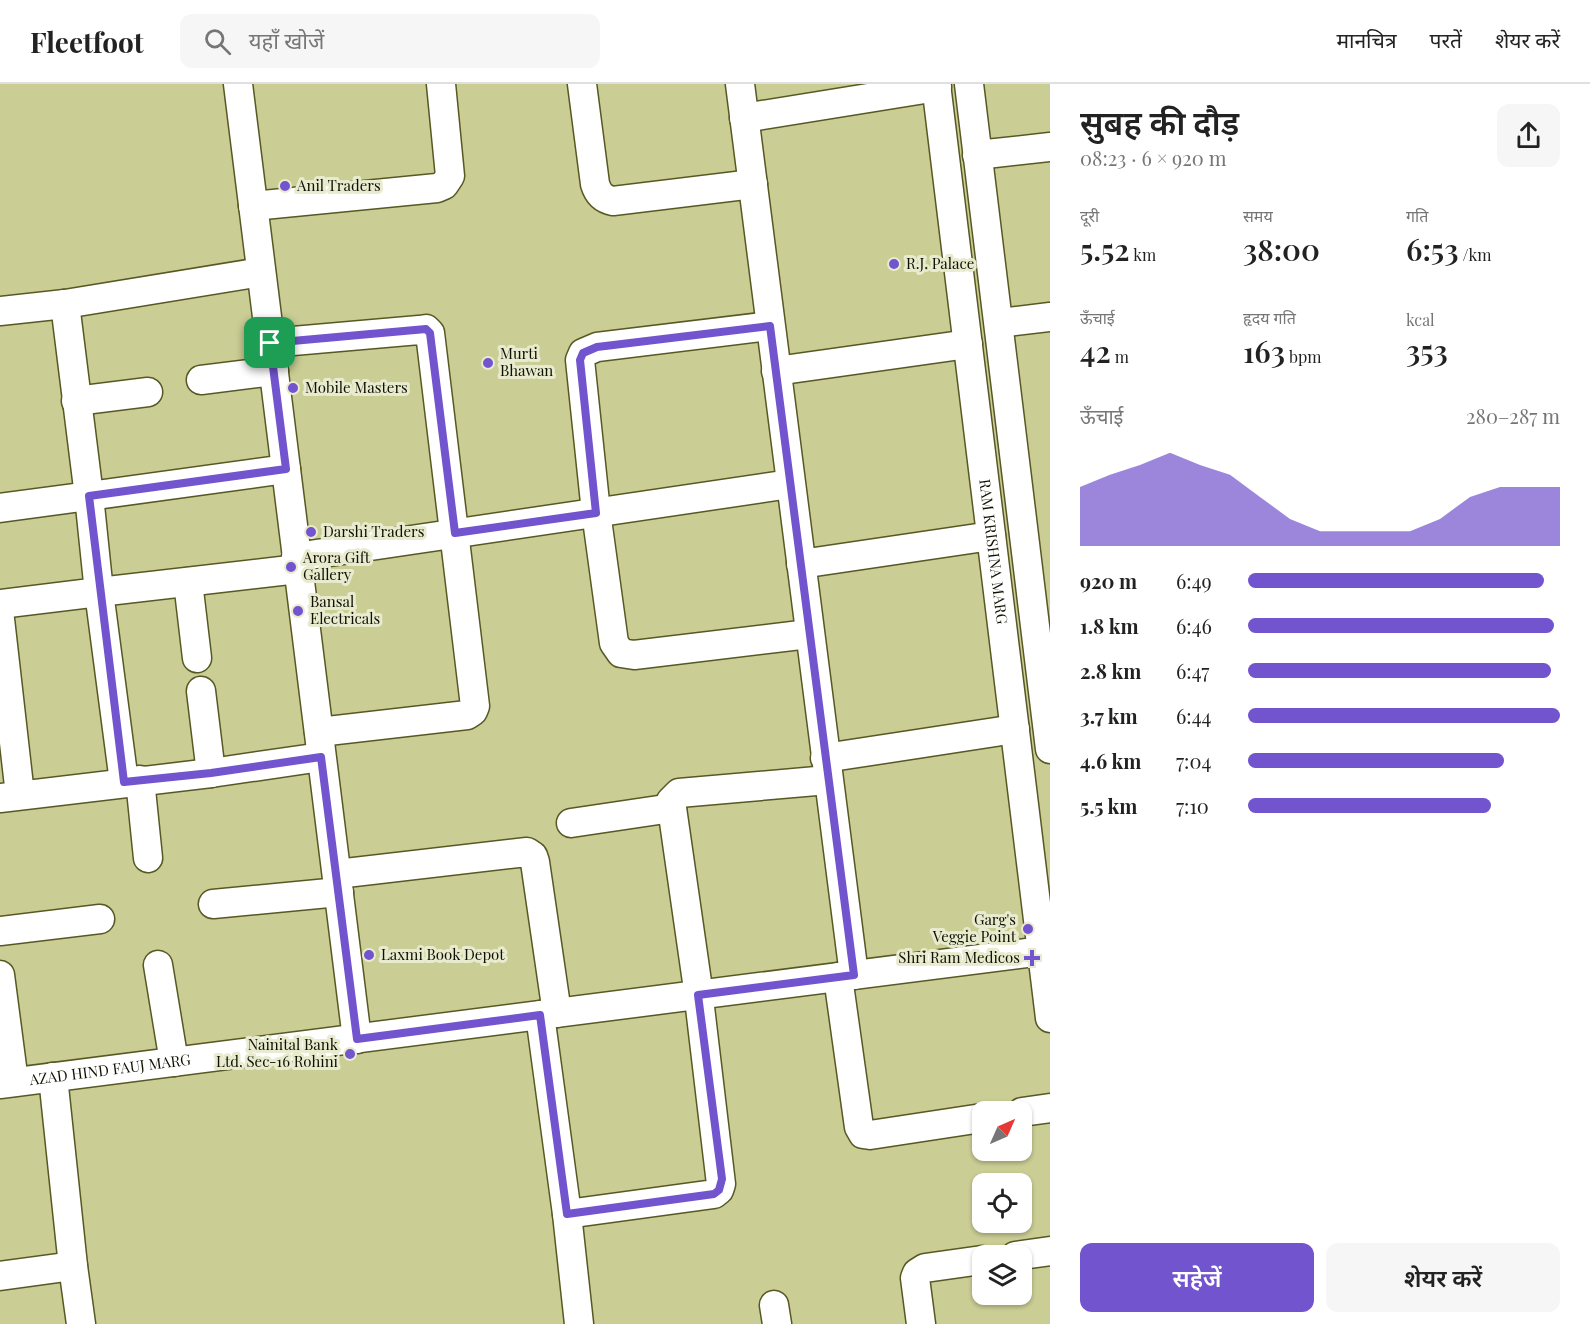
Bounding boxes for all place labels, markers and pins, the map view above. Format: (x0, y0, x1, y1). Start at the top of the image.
place label: Anil Traders (296, 175, 381, 195)
marker: Anil Traders (278, 179, 292, 193)
place label: R.J. Palace (906, 253, 974, 273)
marker: R.J. Palace (887, 257, 901, 271)
pin (244, 317, 295, 368)
place label: Murti Bhawan (500, 343, 553, 380)
marker: Murti Bhawan (481, 356, 495, 370)
place label: Mobile Masters (305, 377, 408, 397)
marker: Mobile Masters (286, 381, 300, 395)
place label: Darshi Traders (323, 521, 424, 541)
marker: Darshi Traders (304, 525, 318, 539)
place label: Arora Gift Gallery (302, 547, 371, 584)
marker: Arora Gift Gallery (284, 560, 298, 574)
place label: Bansal Electricals (310, 591, 380, 628)
marker: Bansal Electricals (291, 604, 305, 618)
place label: Garg's Veggie Point (932, 909, 1017, 946)
marker: Garg's Veggie Point (1021, 922, 1035, 936)
place label: Laxmi Book Depot (381, 944, 505, 964)
place label: Shri Ram Medicos (898, 947, 1020, 967)
marker: Laxmi Book Depot (362, 948, 376, 962)
marker: Shri Ram Medicos (1025, 951, 1039, 965)
place label: Nainital Bank Ltd. Sec-16 Rohini (216, 1034, 339, 1071)
marker: Nainital Bank Ltd. Sec-16 Rohini (343, 1047, 357, 1061)

